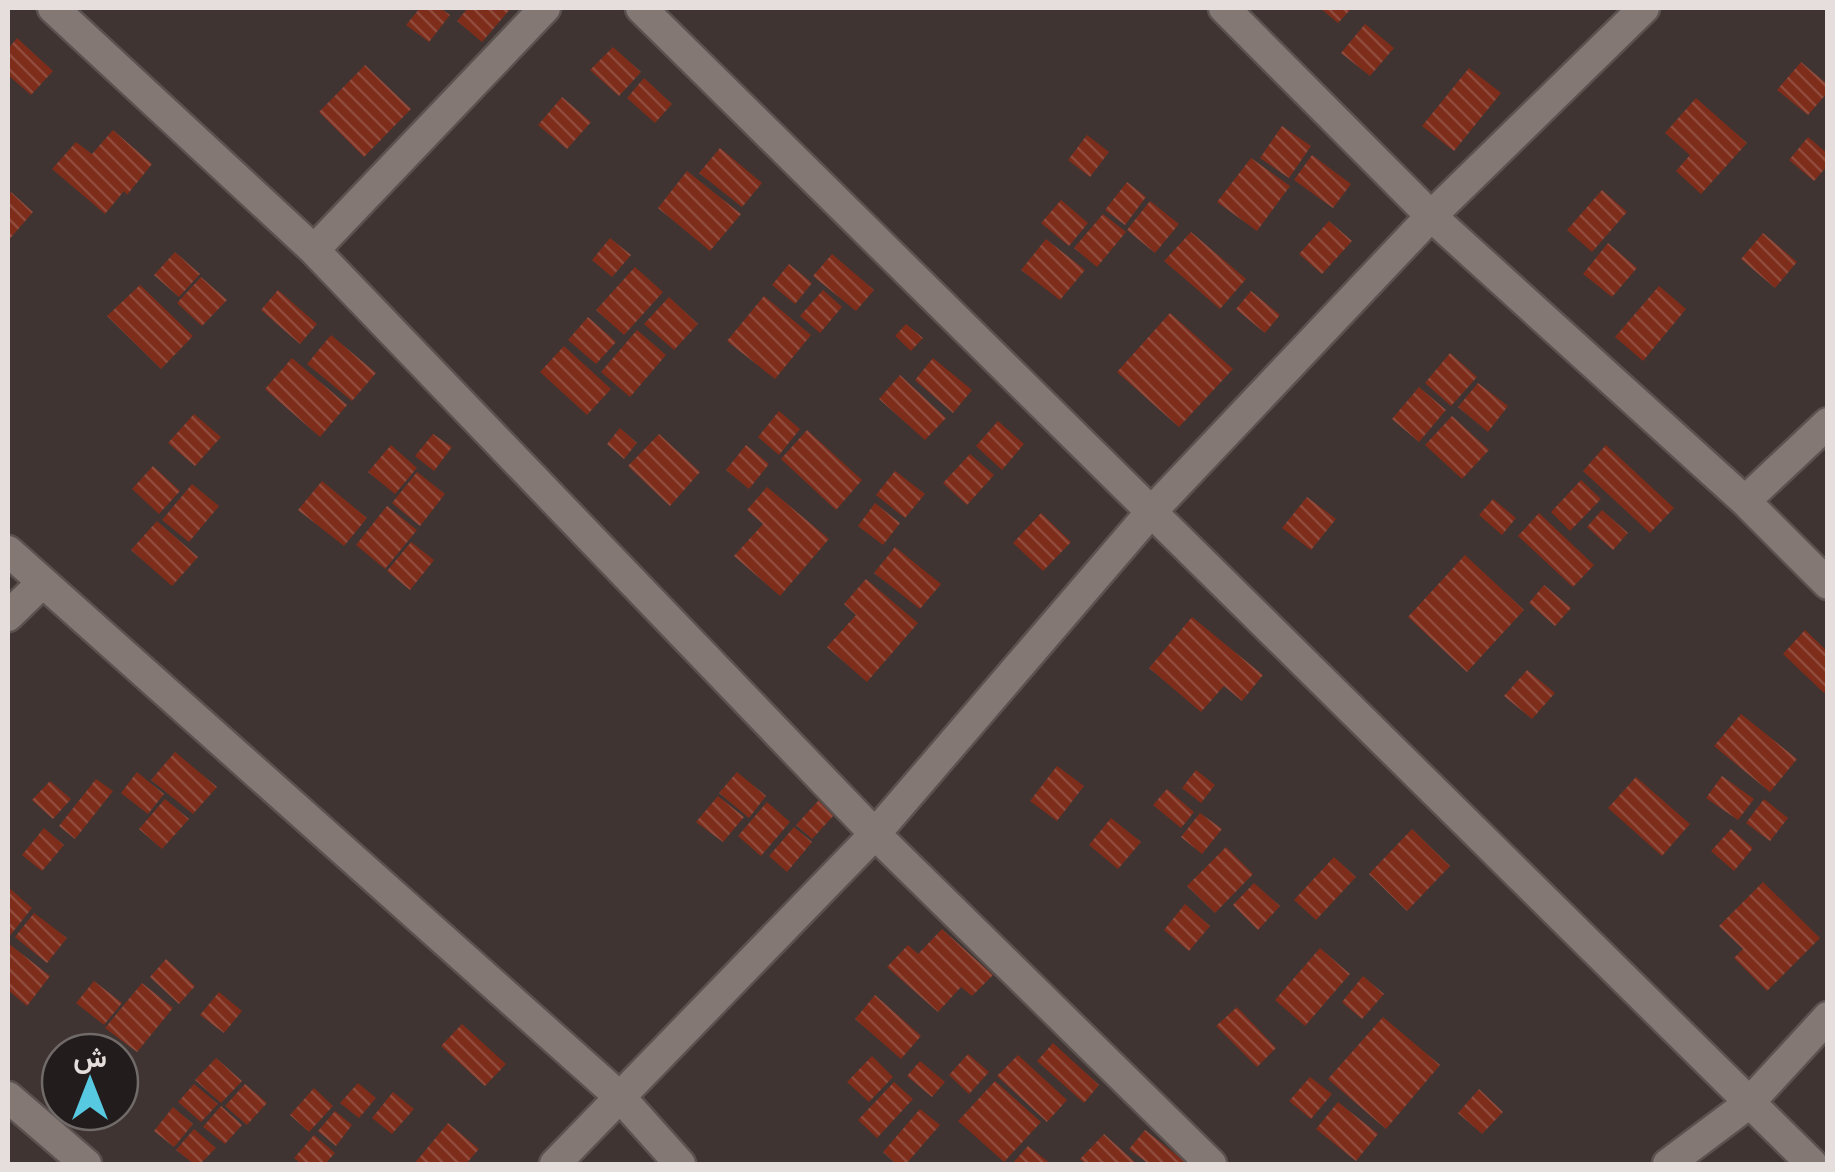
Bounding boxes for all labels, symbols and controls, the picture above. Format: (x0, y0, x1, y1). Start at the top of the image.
north arrow (40, 1032, 140, 1132)
text: ش (73, 1039, 107, 1076)

